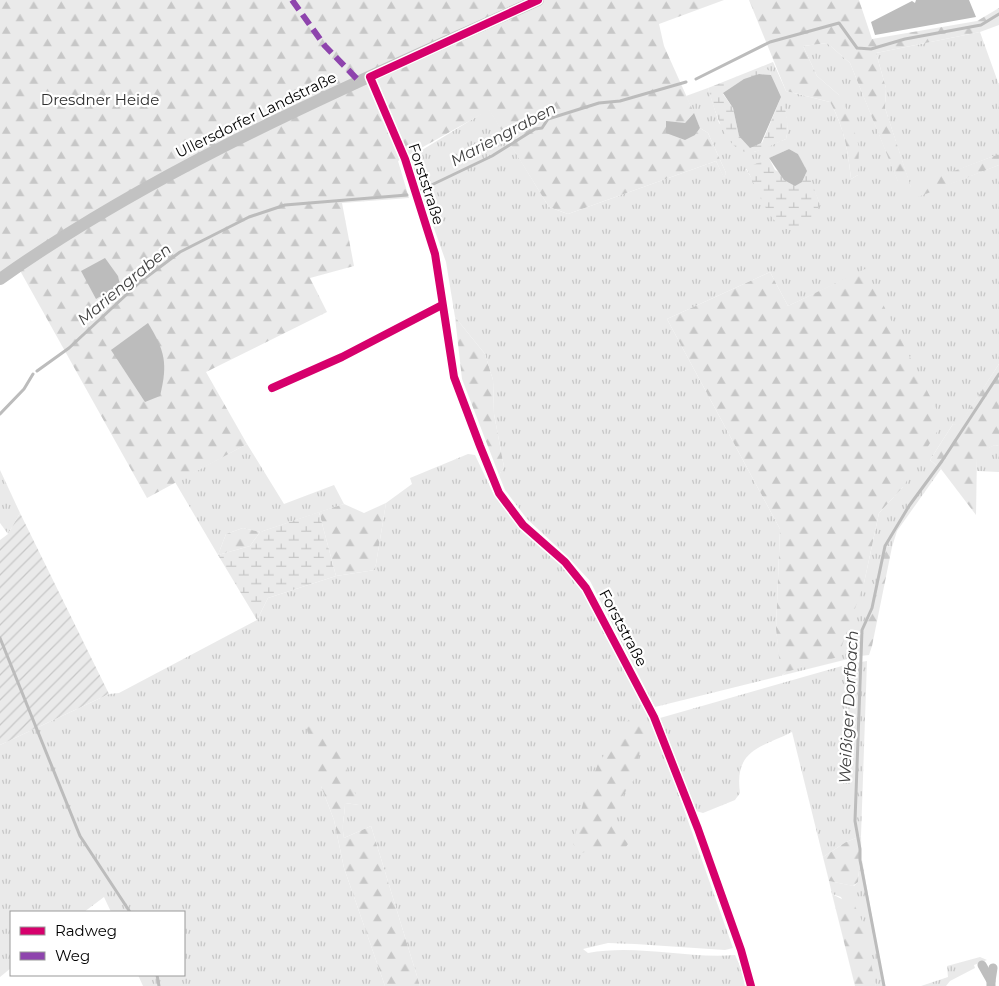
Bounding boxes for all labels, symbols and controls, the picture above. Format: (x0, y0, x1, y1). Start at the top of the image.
street label: Ullersdorfer Landstraße (172, 67, 339, 162)
park label: Dresdner Heide (41, 90, 159, 109)
water label: Mariengraben (447, 99, 559, 170)
street label: Forststraße (404, 141, 449, 227)
water label: Mariengraben (74, 240, 175, 329)
street label: Forststraße (595, 586, 652, 670)
water label: Weißiger Dorfbach (835, 630, 862, 784)
legend (10, 911, 185, 976)
text: Radweg (55, 921, 117, 940)
text: Weg (55, 946, 90, 965)

